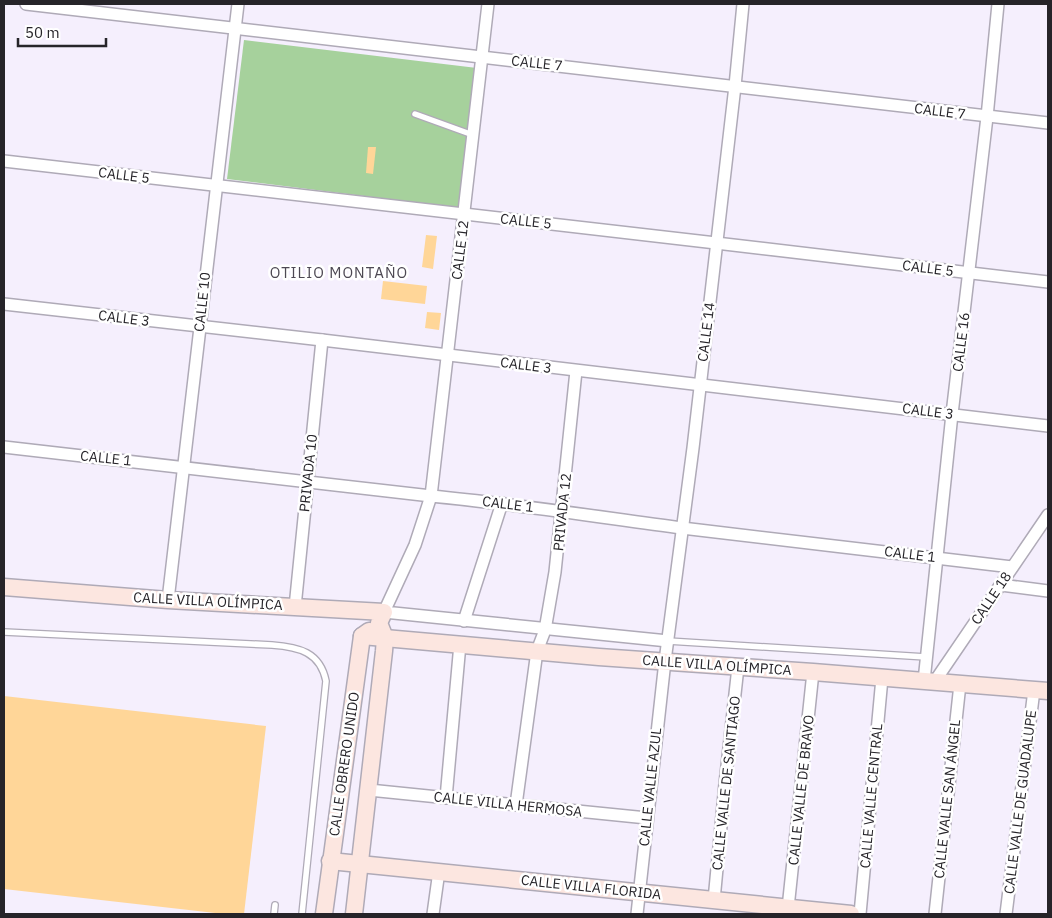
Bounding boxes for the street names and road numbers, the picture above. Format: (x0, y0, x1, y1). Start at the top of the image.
street label: CALLE 7 (510, 51, 564, 75)
street label: CALLE 7 (913, 99, 967, 123)
street label: CALLE 5 (97, 163, 151, 187)
street label: CALLE 5 (499, 209, 553, 233)
street label: CALLE 12 (447, 219, 473, 281)
street label: CALLE 5 (901, 256, 955, 280)
street label: CALLE 10 (190, 271, 214, 333)
street label: CALLE 14 (693, 301, 719, 363)
street label: CALLE 3 (97, 306, 151, 330)
street label: CALLE 16 (948, 311, 974, 373)
street label: CALLE 3 (499, 353, 553, 377)
street label: CALLE 3 (901, 399, 955, 423)
street label: PRIVADA 10 (295, 433, 321, 513)
street label: CALLE 1 (79, 446, 133, 470)
street label: PRIVADA 12 (549, 472, 575, 552)
street label: CALLE 1 (481, 492, 535, 516)
street label: CALLE 1 (883, 542, 937, 566)
street label: CALLE 18 (967, 568, 1015, 628)
street label: CALLE VILLA OLÍMPICA (133, 587, 283, 614)
street label: CALLE VILLA OLÍMPICA (642, 650, 792, 679)
street label: CALLE OBRERO UNIDO (325, 691, 363, 837)
street label: CALLE VALLE DE SANTIAGO (708, 695, 744, 871)
street label: CALLE VALLE DE GUADALUPE (1000, 709, 1040, 895)
street label: CALLE VALLE DE BRAVO (784, 714, 818, 866)
street label: CALLE VALLE SAN ÁNGEL (929, 719, 964, 879)
street label: CALLE VALLE CENTRAL (856, 723, 886, 869)
street label: CALLE VALLE AZUL (635, 727, 665, 847)
street label: CALLE VILLA HERMOSA (433, 787, 583, 821)
street label: CALLE VILLA FLORIDA (520, 871, 662, 903)

